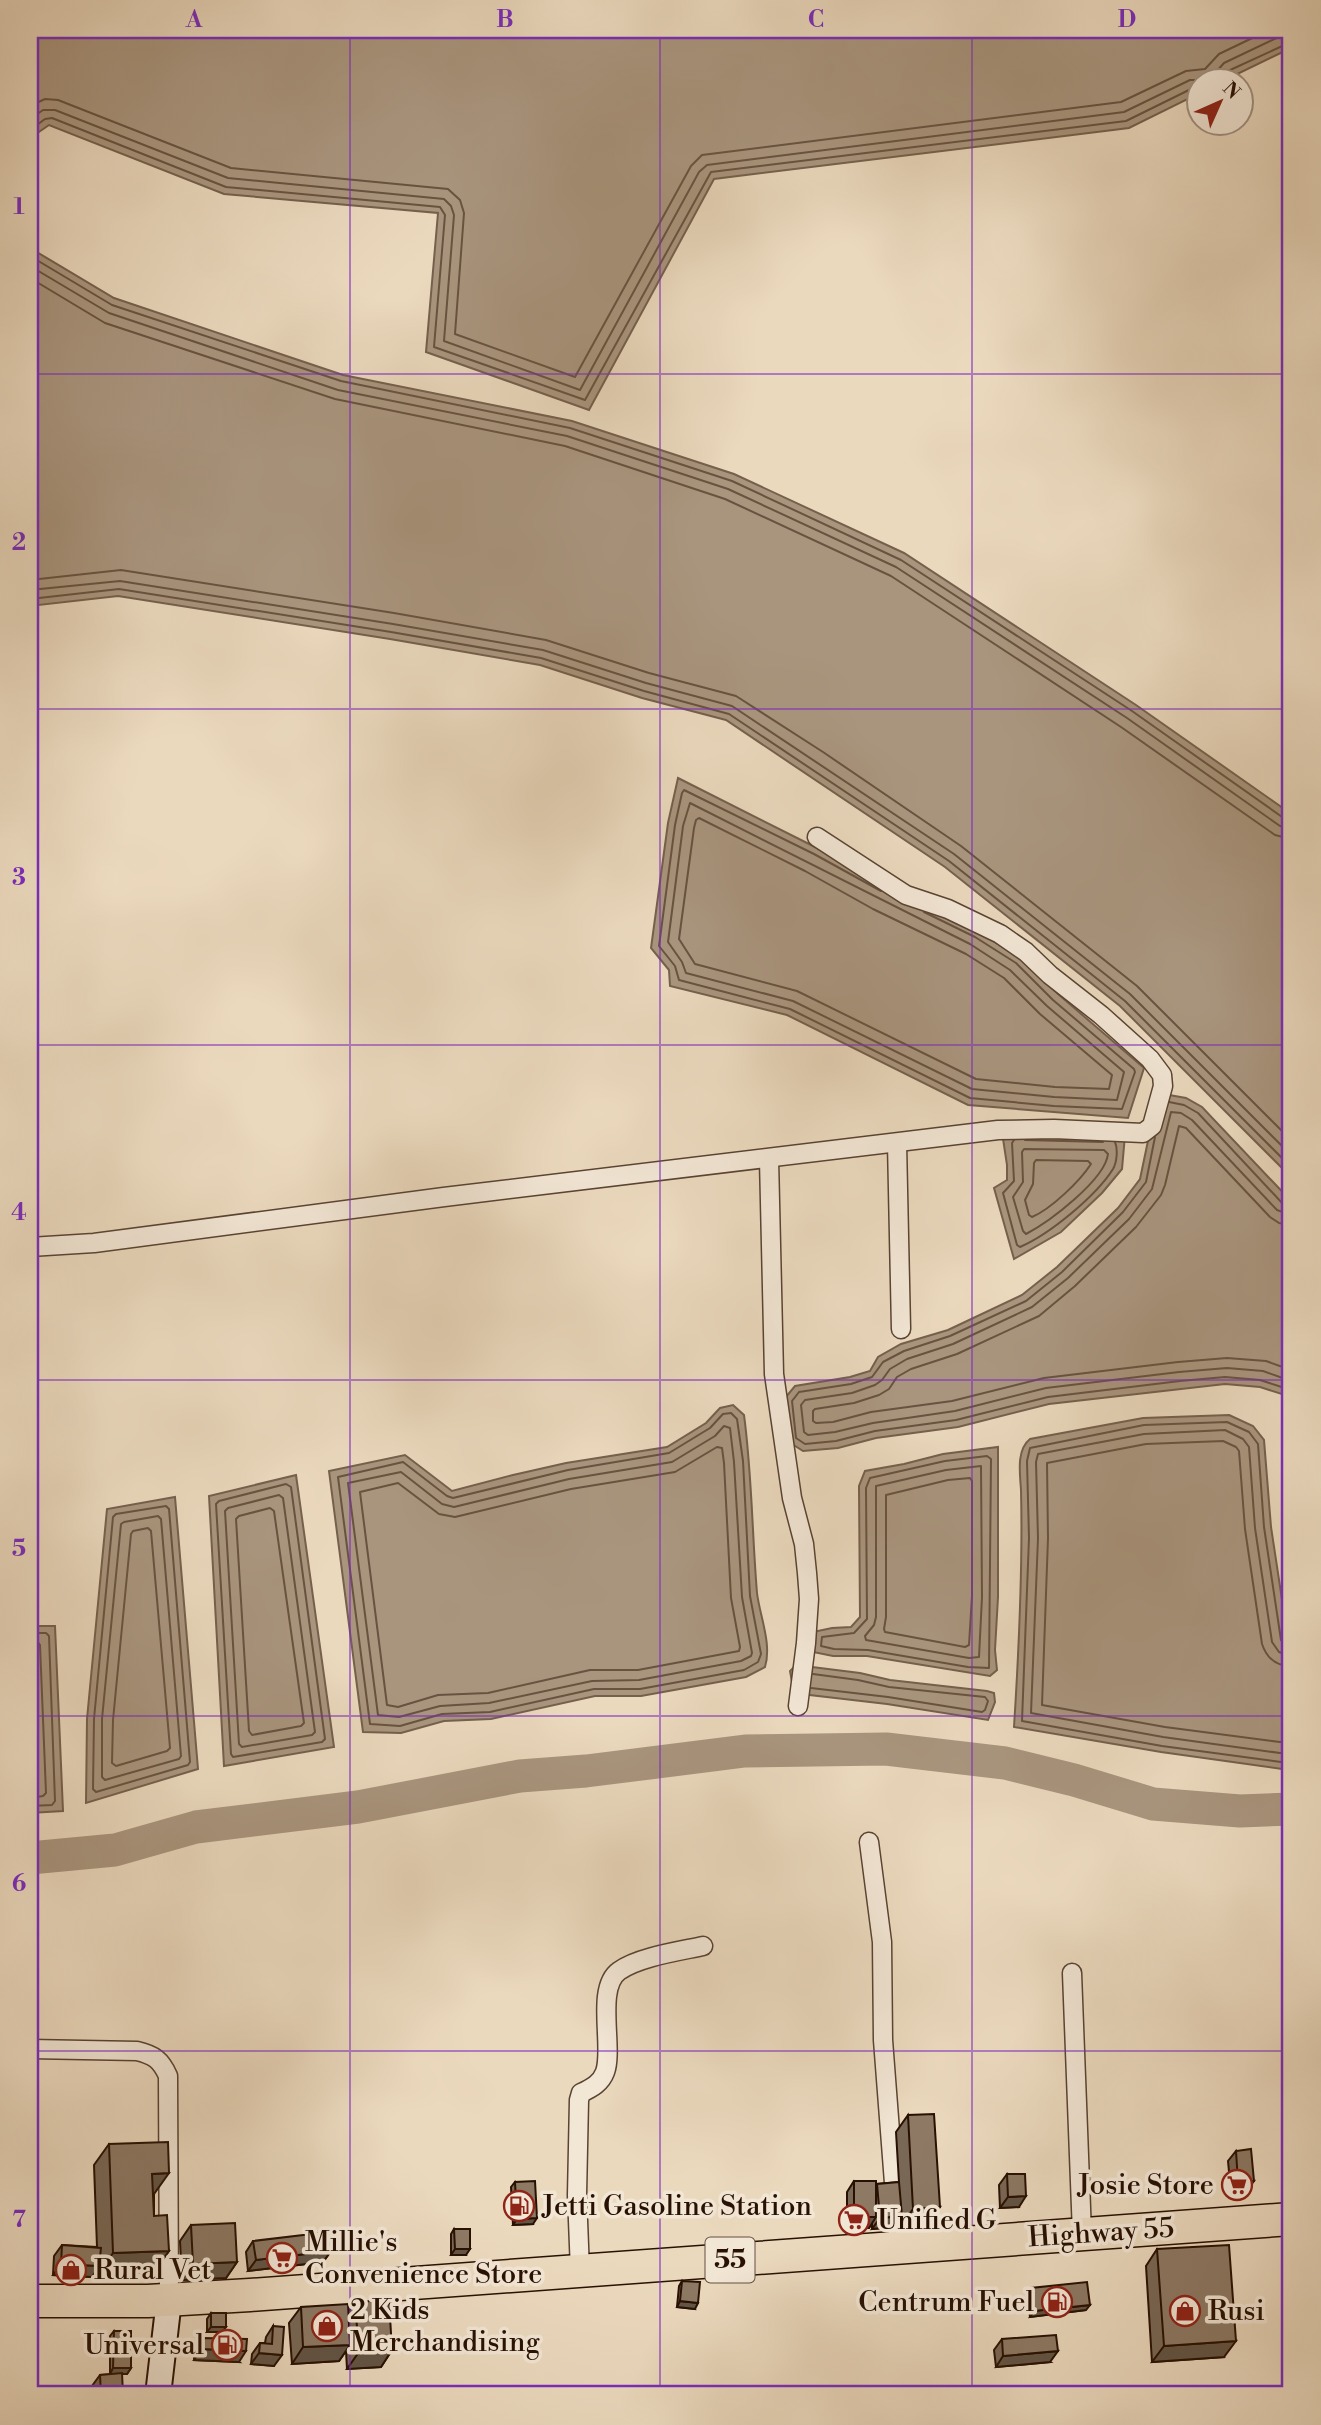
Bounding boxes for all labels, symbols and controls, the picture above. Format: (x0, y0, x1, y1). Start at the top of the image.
text: A (185, 6, 203, 34)
text: B (496, 6, 514, 34)
text: C (808, 6, 824, 34)
text: D (1118, 6, 1136, 34)
north arrow (1184, 66, 1254, 136)
text: N (1218, 77, 1245, 104)
text: 1 (13, 193, 25, 221)
text: 2 (12, 529, 26, 557)
text: 3 (12, 864, 26, 892)
text: 4 (11, 1199, 27, 1227)
text: 5 (12, 1535, 26, 1563)
text: 6 (12, 1870, 26, 1898)
place label: Josie Store (1076, 2168, 1214, 2203)
supermarket icon: Josie Store (1220, 2168, 1254, 2202)
fuel station icon: Jetti Gasoline Station (502, 2189, 536, 2223)
place label: Jetti Gasoline Station (541, 2189, 812, 2224)
supermarket icon: Unified G (837, 2203, 871, 2237)
place label: Unified G (877, 2203, 997, 2238)
text: 7 (12, 2206, 26, 2234)
street label: Highway 55 (1027, 2210, 1175, 2256)
place label: Millie's Convenience Store (305, 2225, 542, 2292)
road number: 55 (706, 2238, 754, 2282)
supermarket icon: Millie's Convenience Store (265, 2241, 299, 2275)
shop icon: Rural Vet (54, 2253, 88, 2287)
place label: Rural Vet (94, 2253, 211, 2288)
place label: Centrum Fuel (858, 2285, 1034, 2320)
fuel station icon: Centrum Fuel (1040, 2285, 1074, 2319)
place label: 2 Kids Merchandising (350, 2293, 540, 2360)
shop icon: Rusi (1168, 2294, 1202, 2328)
place label: Rusi (1208, 2294, 1265, 2329)
shop icon: 2 Kids Merchandising (310, 2309, 344, 2343)
place label: Universal (84, 2328, 204, 2363)
fuel station icon: Universal (210, 2328, 244, 2362)

